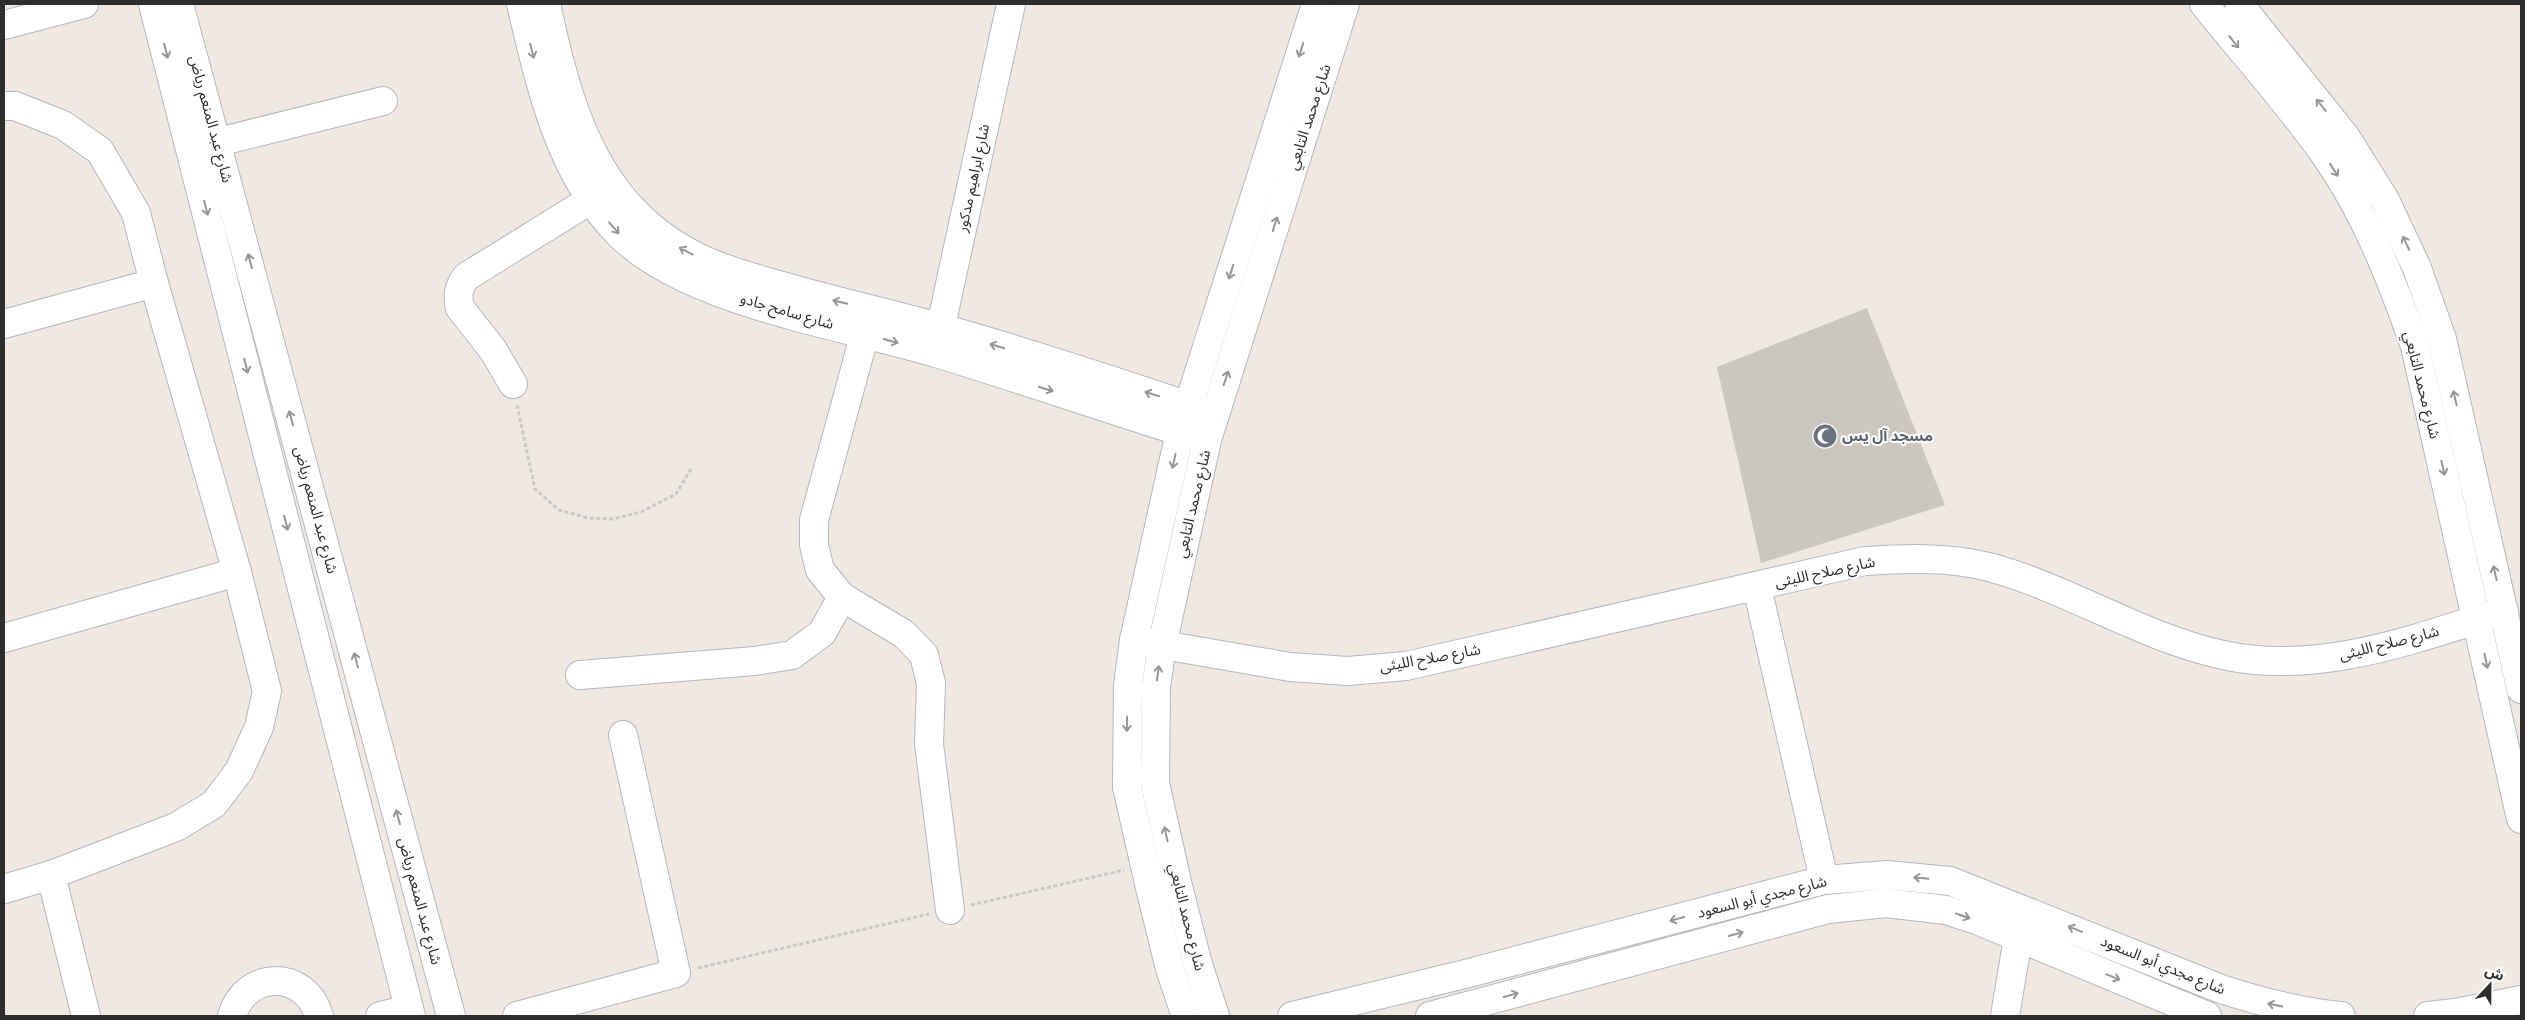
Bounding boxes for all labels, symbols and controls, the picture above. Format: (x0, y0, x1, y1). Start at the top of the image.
one-way arrow (2229, 35, 2240, 48)
one-way arrow (1296, 42, 1306, 58)
one-way arrow (161, 43, 171, 59)
one-way arrow (528, 43, 538, 59)
street label: شارع عبد المنعم رياض (182, 53, 238, 186)
street label: شارع محمد التابعي (1282, 61, 1338, 173)
one-way arrow (2316, 99, 2327, 112)
street label: شارع ابراهيم مدكور (952, 122, 996, 235)
one-way arrow (2329, 162, 2339, 176)
one-way arrow (201, 200, 211, 216)
one-way arrow (1271, 216, 1281, 232)
one-way arrow (609, 222, 620, 235)
one-way arrow (2400, 236, 2410, 251)
one-way arrow (679, 246, 694, 256)
one-way arrow (244, 254, 254, 270)
one-way arrow (1226, 264, 1235, 279)
street label: شارع سامح جادو (737, 288, 836, 336)
one-way arrow (832, 297, 848, 306)
street label: شارع محمد التابعي (2397, 329, 2445, 442)
one-way arrow (883, 336, 899, 346)
one-way arrow (989, 340, 1005, 350)
one-way arrow (241, 358, 251, 374)
one-way arrow (1222, 371, 1231, 387)
one-way arrow (1038, 384, 1054, 394)
one-way arrow (1144, 389, 1160, 399)
one-way arrow (2450, 390, 2459, 406)
one-way arrow (286, 411, 296, 427)
mosque icon: مسجد آل يس (1812, 423, 1838, 449)
place label: مسجد آل يس (1842, 426, 1933, 445)
street label: شارع عبد المنعم رياض (287, 444, 343, 577)
street label: شارع محمد التابعي (1171, 448, 1217, 560)
one-way arrow (1169, 452, 1178, 468)
one-way arrow (2439, 460, 2448, 476)
one-way arrow (281, 515, 291, 531)
street label: شارع صلاح الليثى (1773, 552, 1878, 594)
one-way arrow (2490, 566, 2499, 582)
street label: شارع صلاح الليثى (2337, 621, 2442, 667)
street label: شارع صلاح الليثى (1378, 639, 1483, 679)
one-way arrow (351, 652, 360, 668)
one-way arrow (2482, 653, 2492, 669)
one-way arrow (1153, 665, 1163, 681)
one-way arrow (1123, 715, 1132, 731)
one-way arrow (393, 809, 402, 825)
one-way arrow (1161, 826, 1171, 842)
street label: شارع عبد المنعم رياض (391, 835, 447, 968)
street label: شارع محمد التابعي (1162, 861, 1210, 974)
street label: شارع مجدي أبو السعود (1695, 871, 1830, 925)
one-way arrow (1914, 873, 1930, 883)
one-way arrow (1955, 912, 1970, 921)
one-way arrow (1669, 915, 1685, 924)
one-way arrow (2068, 924, 2083, 933)
one-way arrow (1727, 929, 1743, 938)
street label: شارع مجدي أبو السعود (2097, 931, 2229, 1001)
north arrow (2465, 960, 2515, 1010)
text: ش (2483, 961, 2507, 984)
one-way arrow (2105, 973, 2120, 983)
one-way arrow (1503, 990, 1519, 999)
one-way arrow (2268, 1000, 2284, 1010)

